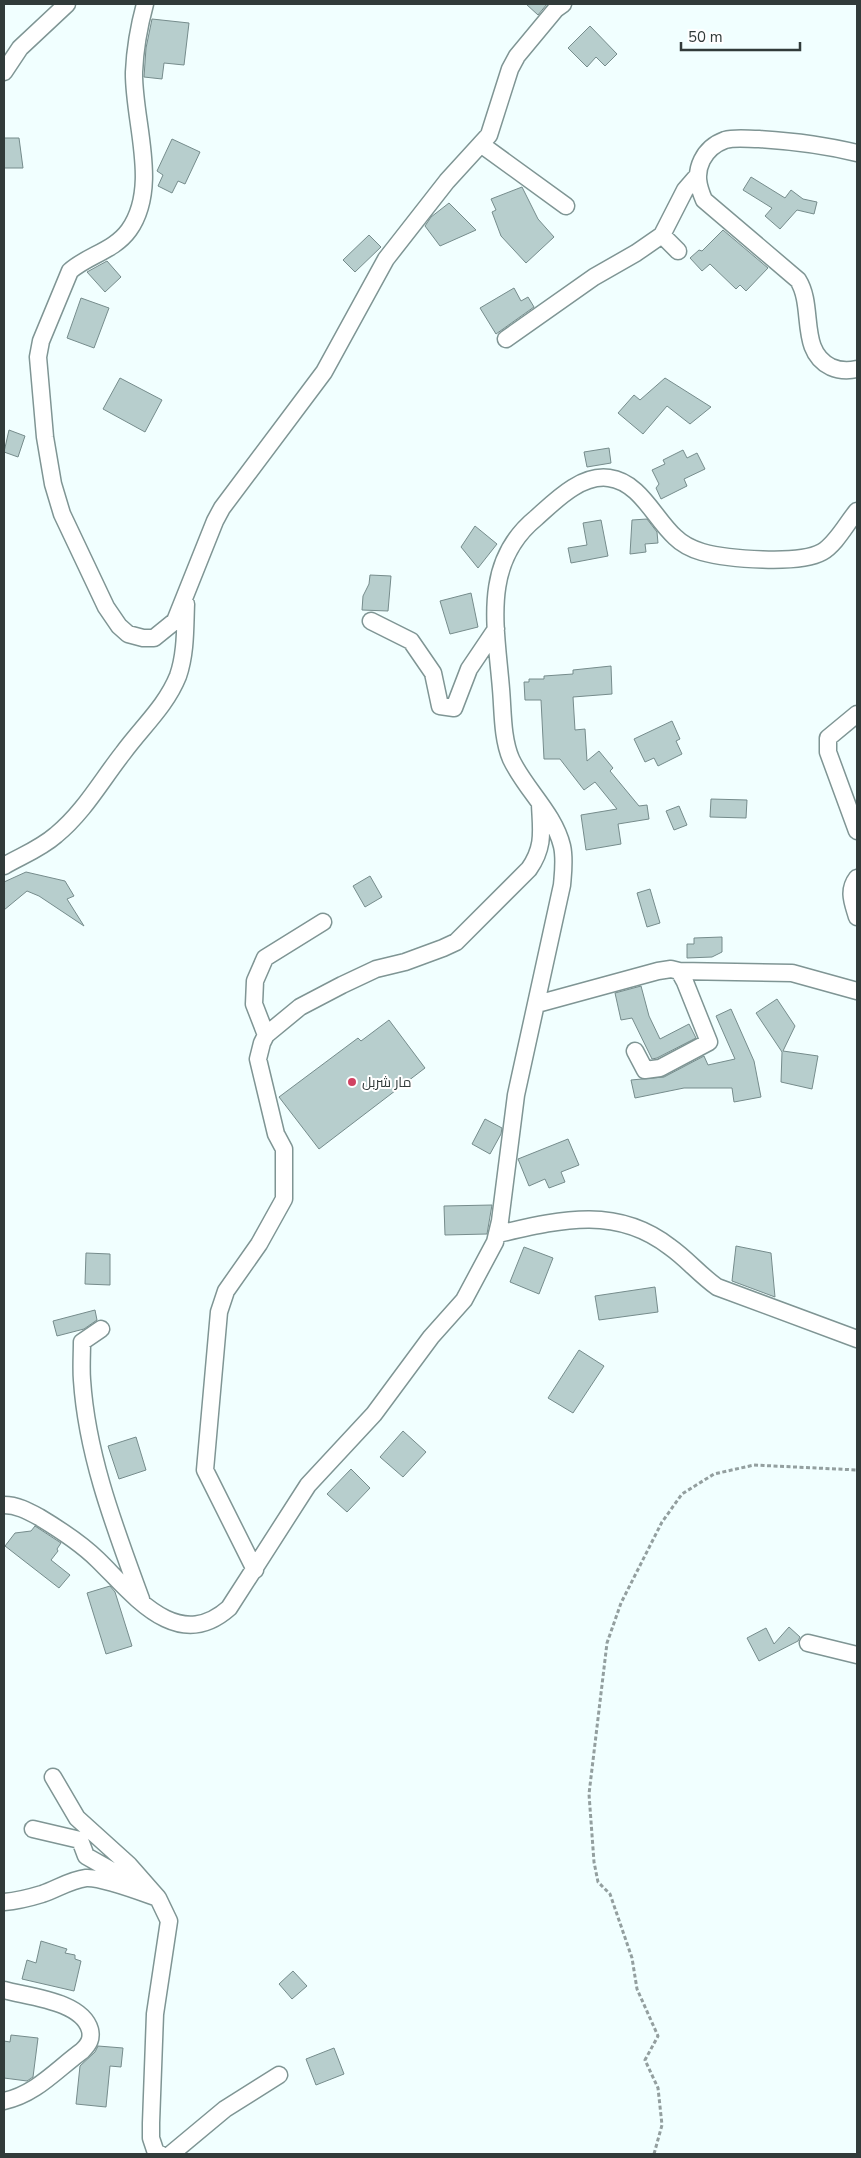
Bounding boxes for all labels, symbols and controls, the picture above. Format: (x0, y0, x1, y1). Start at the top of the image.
scale bar (681, 20, 800, 52)
text: 50 m (688, 27, 723, 47)
place label: مار شربل (362, 1073, 411, 1092)
marker: مار شربل (346, 1076, 358, 1088)

